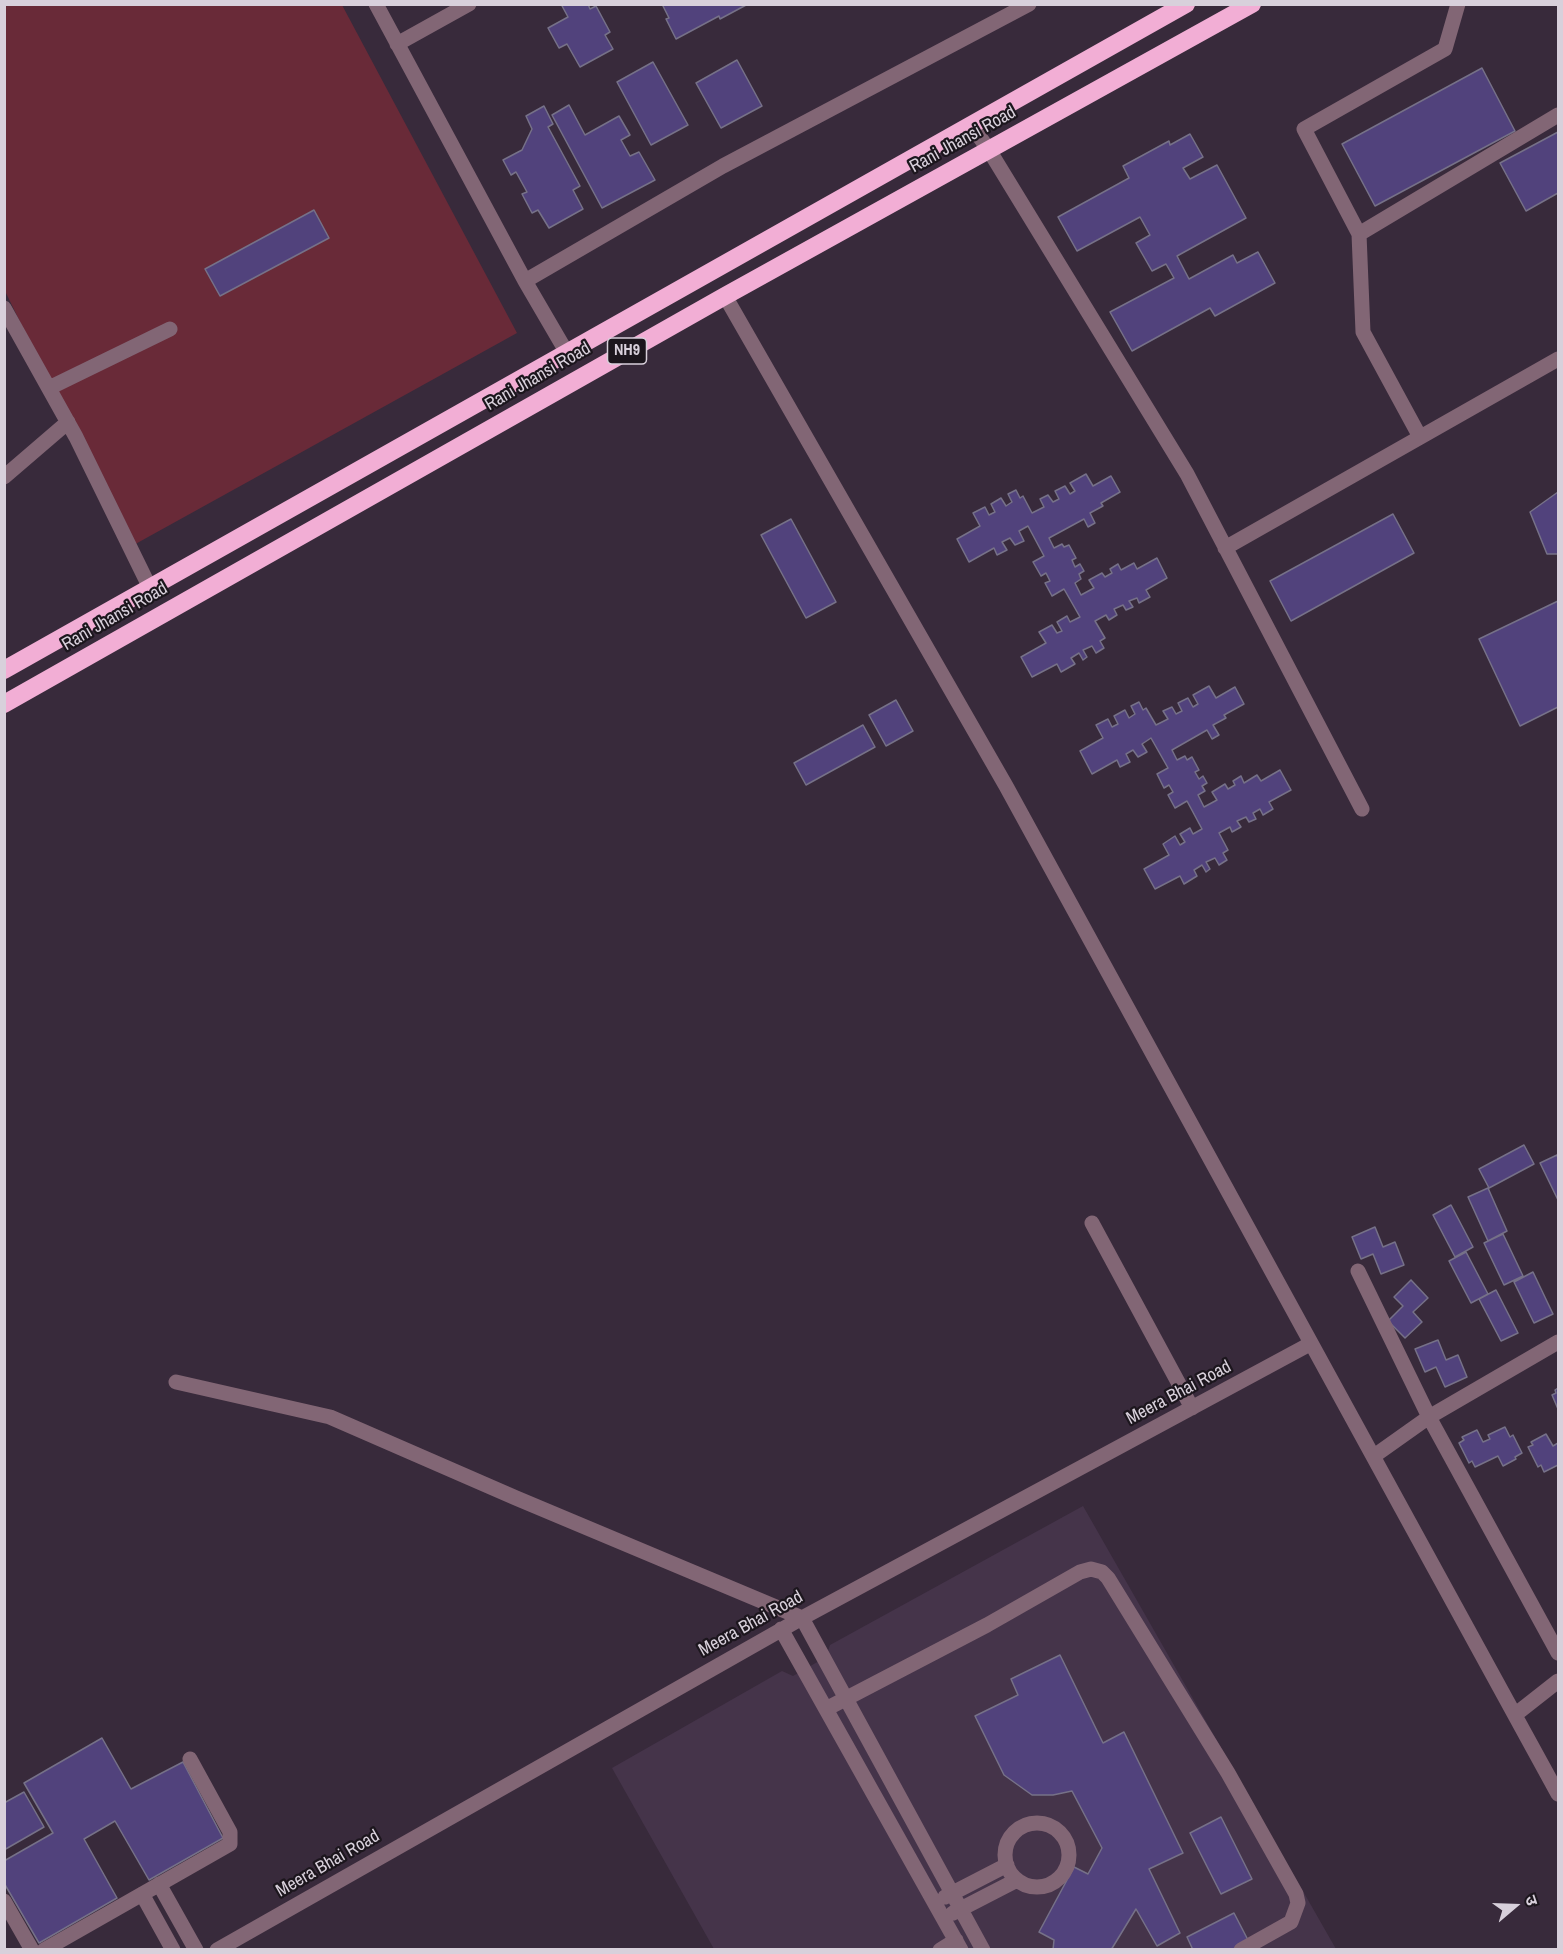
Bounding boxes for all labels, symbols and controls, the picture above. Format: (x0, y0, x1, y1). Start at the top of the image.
street label: Rani Jhansi Road (906, 102, 1020, 178)
street label: Rani Jhansi Road (481, 338, 595, 416)
road number: NH9 (608, 338, 646, 364)
street label: Rani Jhansi Road (58, 578, 172, 656)
street label: Meera Bhai Road (1123, 1356, 1235, 1430)
street label: Meera Bhai Road (695, 1587, 807, 1661)
street label: Meera Bhai Road (273, 1826, 383, 1902)
north arrow (1485, 1876, 1545, 1936)
text: उ (1520, 1892, 1544, 1908)

